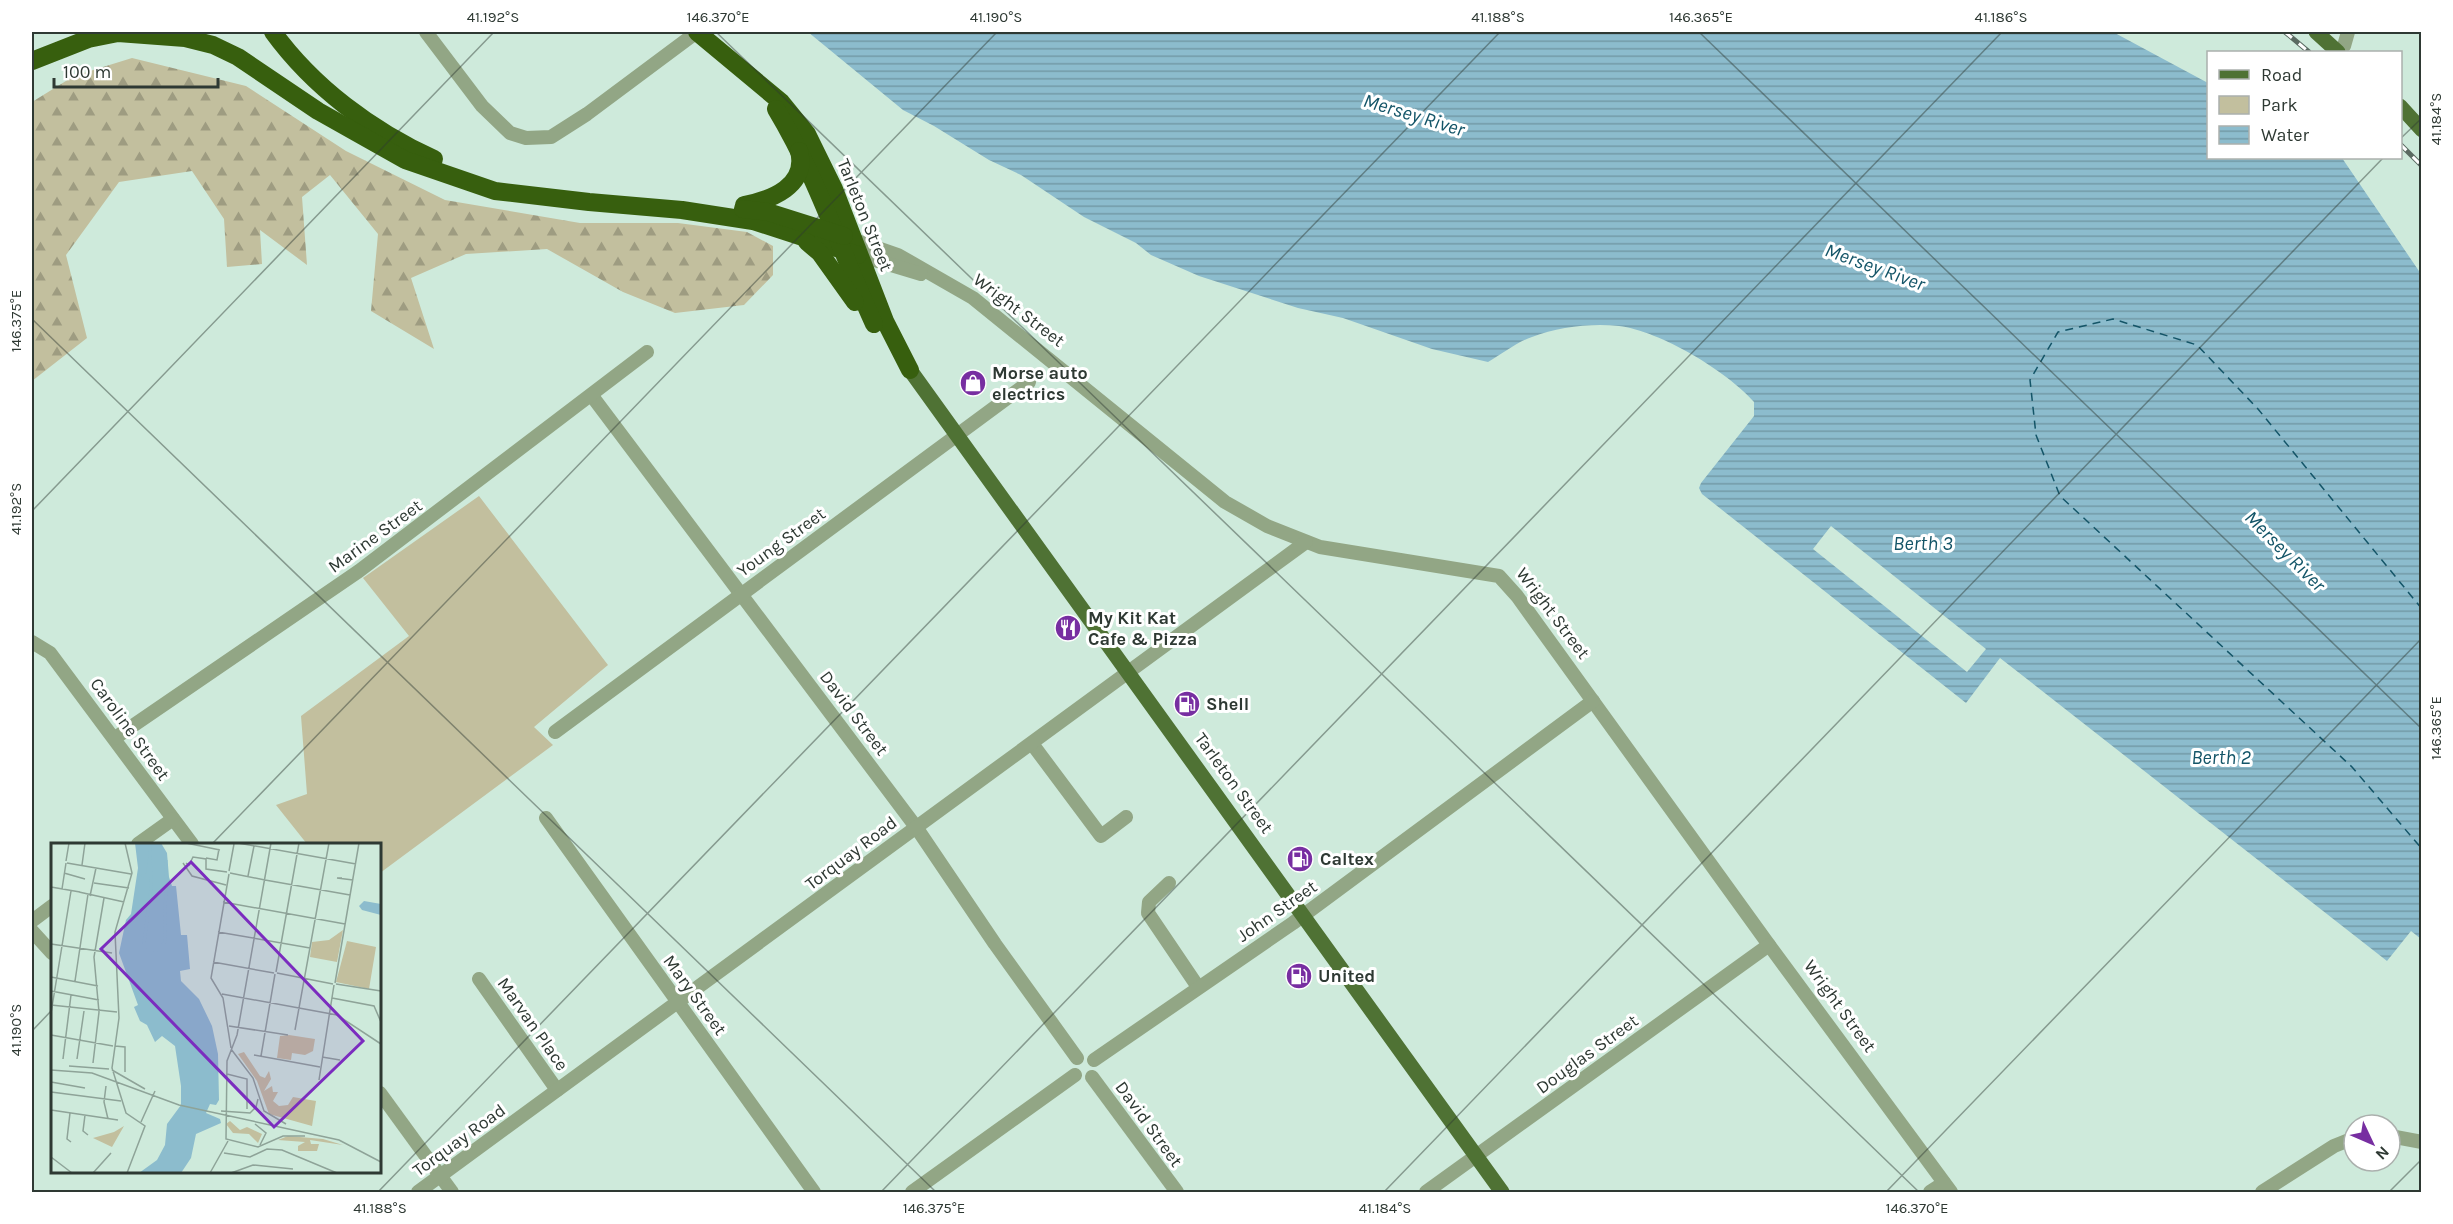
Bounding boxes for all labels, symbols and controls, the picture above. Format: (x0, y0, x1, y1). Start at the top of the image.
text: 41.192°S (467, 8, 519, 26)
text: 146.370°E (687, 8, 749, 26)
text: 41.190°S (970, 8, 1022, 26)
text: 41.188°S (1471, 8, 1525, 26)
text: 146.365°E (1669, 8, 1733, 26)
text: 41.186°S (1975, 8, 2027, 26)
scale bar (54, 51, 218, 89)
legend (2207, 51, 2402, 159)
text: 100 m (63, 61, 111, 83)
text: Road (2261, 64, 2302, 86)
water label: Mersey River (1361, 89, 1469, 142)
text: 41.184°S (2427, 93, 2445, 145)
text: Park (2261, 94, 2298, 116)
text: Water (2261, 124, 2309, 146)
street label: Tarleton Street (832, 156, 898, 275)
water label: Mersey River (1822, 238, 1929, 296)
street label: Wright Street (969, 268, 1069, 352)
text: 146.375°E (7, 290, 25, 352)
place label: Morse auto electrics (992, 362, 1088, 405)
shop icon: Morse auto electrics (958, 368, 988, 398)
text: 41.192°S (7, 483, 25, 535)
street label: Marine Street (324, 494, 426, 577)
street label: Young Street (732, 502, 830, 582)
water label: Mersey River (2240, 506, 2331, 597)
water label: Berth 3 (1893, 532, 1953, 555)
street label: Wright Street (1511, 563, 1595, 663)
place label: My Kit Kat Cafe & Pizza (1088, 607, 1197, 650)
restaurant icon: My Kit Kat Cafe & Pizza (1053, 613, 1083, 643)
street label: David Street (815, 666, 893, 760)
street label: Caroline Street (85, 673, 175, 785)
fuel station icon: Shell (1172, 689, 1202, 719)
place label: Shell (1206, 693, 1249, 715)
text: 146.365°E (2427, 696, 2445, 760)
street label: Tarleton Street (1190, 728, 1278, 838)
water label: Berth 2 (2191, 746, 2251, 769)
street label: Torquay Road (801, 811, 901, 895)
inset map (51, 843, 381, 1173)
fuel station icon: Caltex (1285, 844, 1315, 874)
place label: Caltex (1320, 848, 1374, 870)
street label: John Street (1233, 875, 1321, 947)
street label: Mary Street (659, 951, 732, 1040)
street label: Wright Street (1799, 955, 1881, 1057)
fuel station icon: United (1284, 961, 1314, 991)
place label: United (1318, 965, 1375, 987)
street label: Marvan Place (493, 973, 573, 1075)
text: 41.190°S (7, 1004, 25, 1056)
street label: Douglas Street (1532, 1009, 1643, 1098)
street label: David Street (1111, 1077, 1188, 1171)
street label: Torquay Road (408, 1099, 510, 1181)
north arrow (2342, 1113, 2402, 1173)
text: N (2372, 1142, 2393, 1164)
text: 41.188°S (353, 1199, 407, 1217)
text: 146.375°E (903, 1199, 965, 1217)
text: 41.184°S (1359, 1199, 1411, 1217)
text: 146.370°E (1886, 1199, 1948, 1217)

